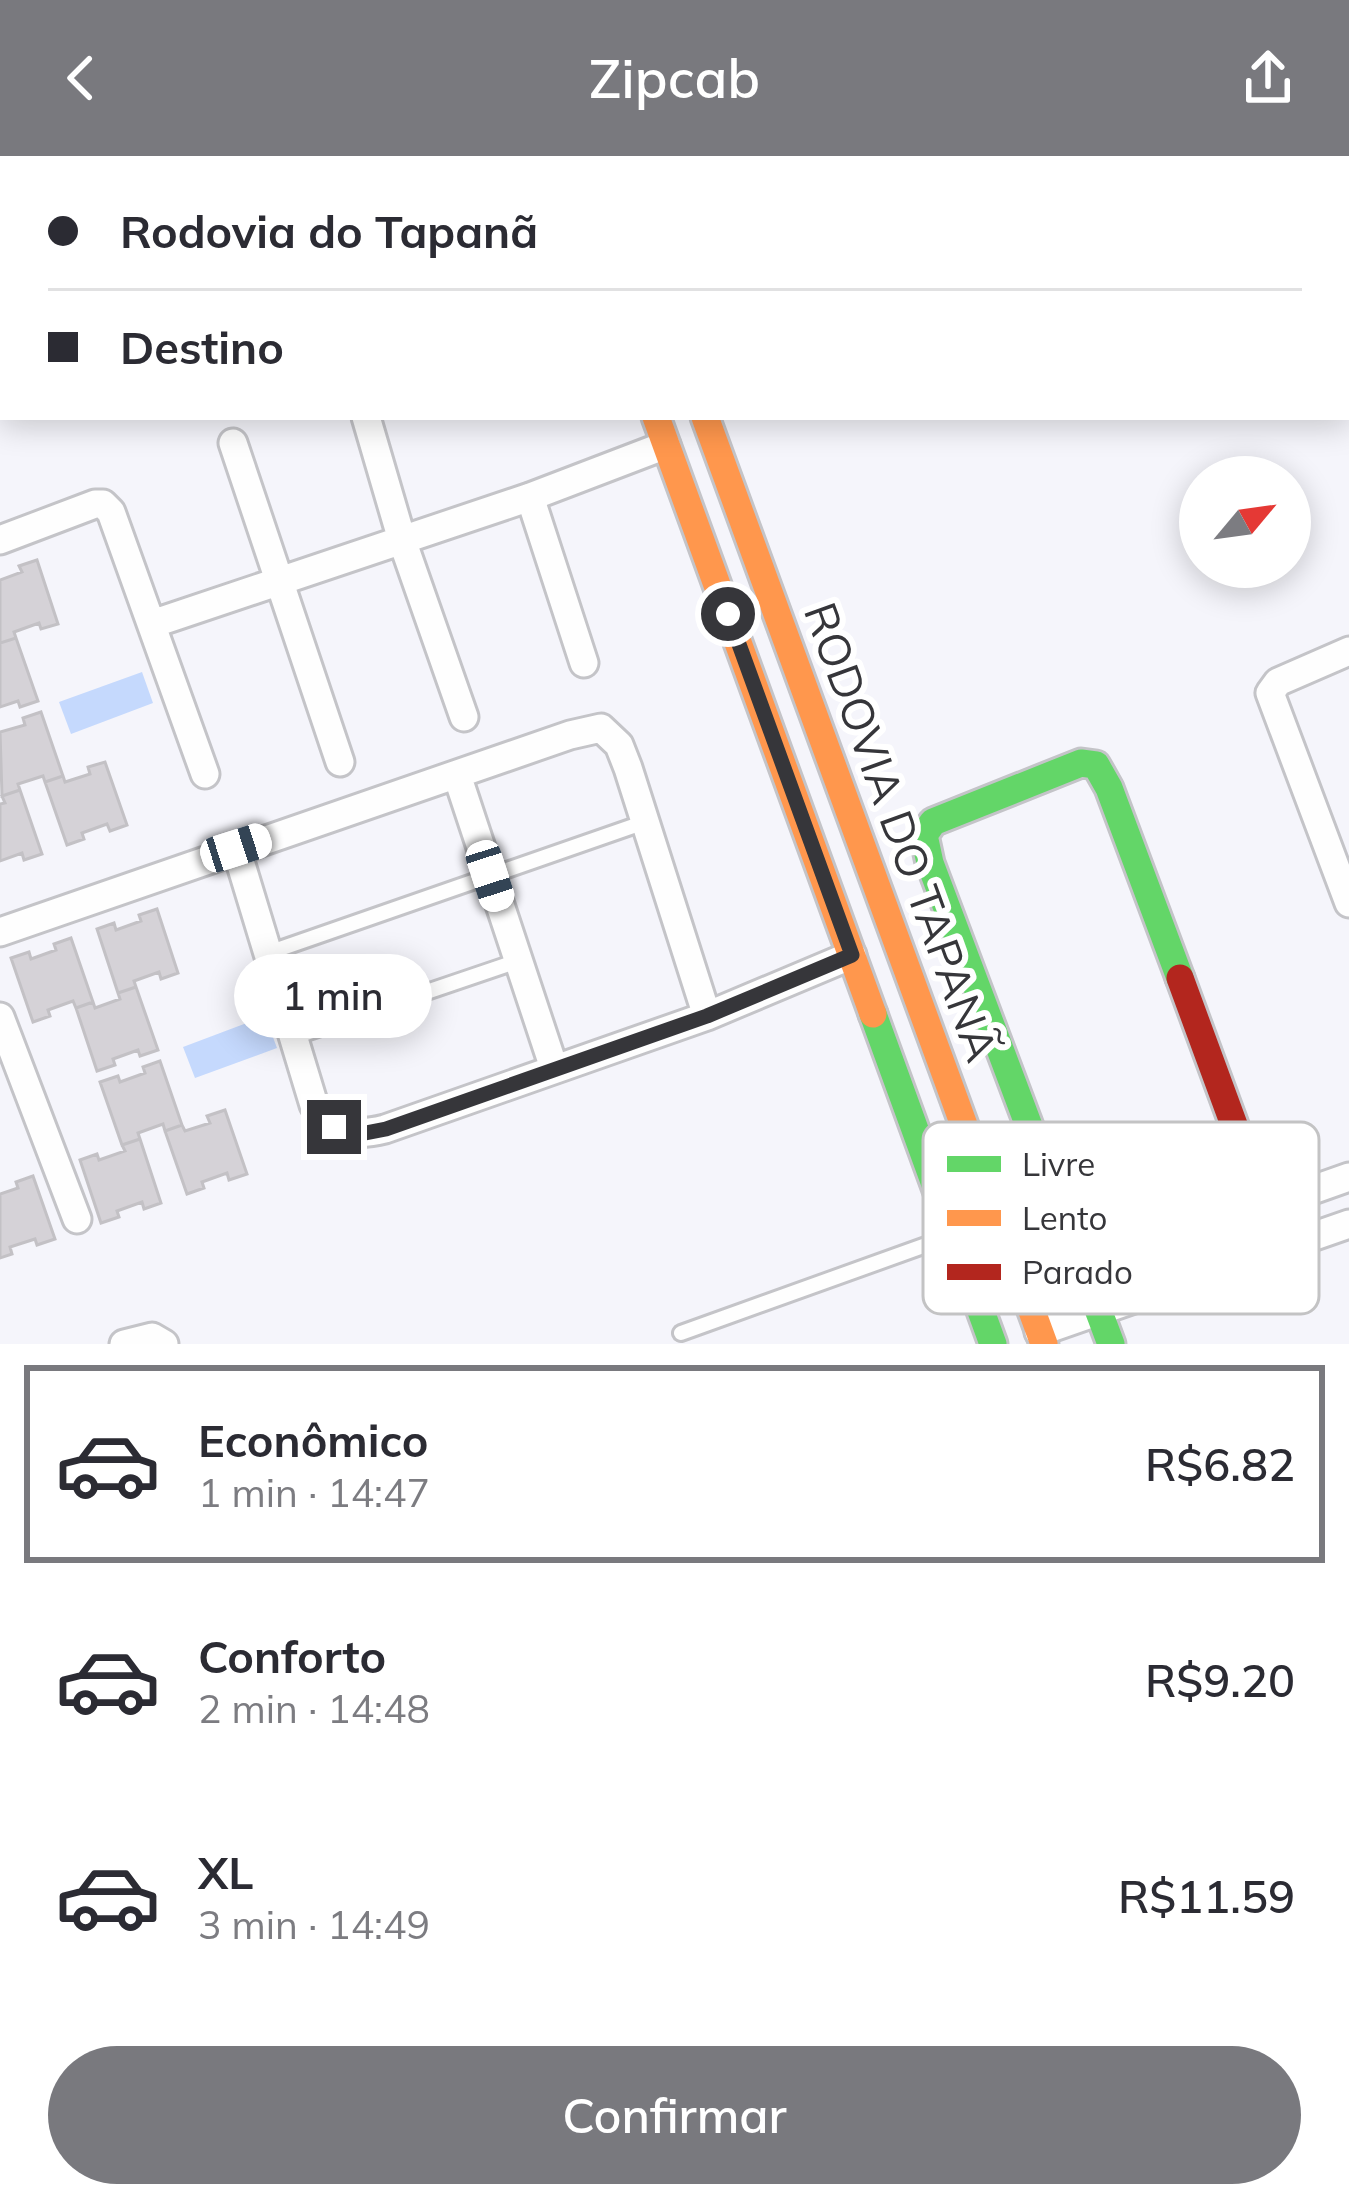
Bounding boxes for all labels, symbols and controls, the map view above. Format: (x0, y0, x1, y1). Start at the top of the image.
text: Zipcab (589, 44, 760, 112)
icon: back (48, 45, 114, 111)
icon: share (1235, 45, 1301, 111)
text: Rodovia do Tapanã (120, 203, 538, 259)
text: Destino (120, 319, 284, 375)
north arrow (1179, 456, 1311, 588)
map controls (1179, 456, 1311, 588)
route start (701, 587, 755, 641)
street label: RODOVIA DO TAPANÃ (793, 595, 1011, 1069)
car (196, 820, 276, 876)
car (462, 836, 518, 916)
callout: 1 min (235, 953, 433, 1037)
text: 1 min (282, 971, 384, 1020)
route end (307, 1100, 361, 1154)
legend (923, 1122, 1319, 1314)
text: Livre (1022, 1143, 1095, 1184)
text: Lento (1022, 1197, 1107, 1238)
text: Parado (1022, 1251, 1133, 1292)
icon: car (54, 1410, 162, 1518)
text: Econômico (198, 1412, 428, 1468)
text: R$6.82 (1145, 1436, 1295, 1492)
text: 1 min · 14:47 (198, 1468, 430, 1517)
icon: car (54, 1626, 162, 1734)
text: Conforto (198, 1628, 386, 1684)
text: R$9.20 (1145, 1652, 1295, 1708)
text: 2 min · 14:48 (198, 1684, 430, 1733)
icon: car (54, 1842, 162, 1950)
text: XL (198, 1844, 253, 1900)
text: R$11.59 (1118, 1868, 1295, 1924)
text: 3 min · 14:49 (198, 1900, 430, 1949)
button: Confirmar (48, 2046, 1301, 2184)

